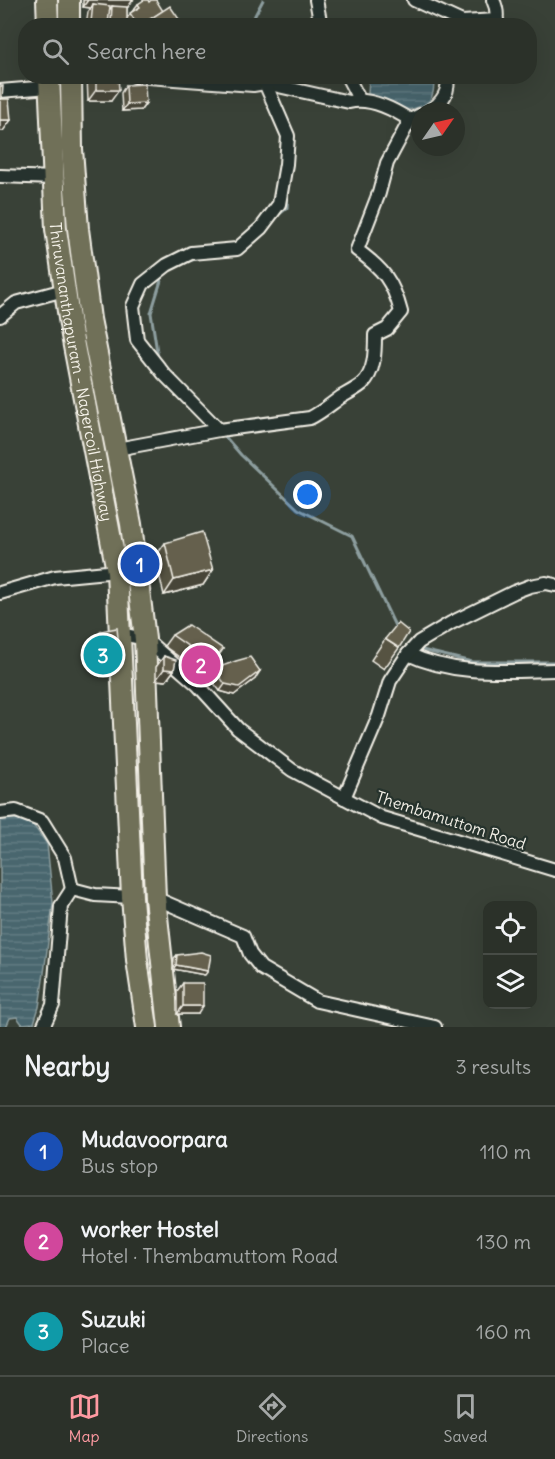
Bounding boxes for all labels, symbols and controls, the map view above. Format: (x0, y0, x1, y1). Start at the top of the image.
search box (18, 18, 537, 84)
icon: search (39, 35, 72, 68)
text: Search here (87, 37, 206, 65)
north arrow (411, 102, 465, 156)
street label: Thiruvananthapuram - Nagercoil Highway (46, 222, 117, 523)
your location (293, 480, 322, 509)
pin: 1 (120, 542, 160, 586)
pin: 3 (84, 632, 122, 678)
pin: 2 (182, 642, 220, 688)
street label: Thembamuttom Road (373, 786, 529, 854)
map controls (483, 901, 537, 1009)
button: locate (483, 901, 537, 955)
button: layers (483, 955, 537, 1009)
text: Nearby (24, 1050, 110, 1083)
text: 3 results (455, 1054, 531, 1079)
text: Mudavoorpara (81, 1125, 228, 1153)
text: 1 (40, 1139, 47, 1164)
text: 110 m (480, 1139, 531, 1164)
text: Bus stop (81, 1153, 158, 1178)
text: worker Hostel (81, 1215, 219, 1243)
text: 2 (38, 1229, 49, 1254)
text: 130 m (476, 1229, 531, 1254)
text: Hotel · Thembamuttom Road (81, 1243, 338, 1268)
text: Suzuki (81, 1305, 146, 1333)
text: 3 (38, 1319, 49, 1344)
text: 160 m (476, 1319, 531, 1344)
text: Place (81, 1333, 129, 1358)
tab: Map (68, 1390, 101, 1446)
tab: Directions (236, 1390, 308, 1446)
tab: Saved (444, 1390, 487, 1446)

